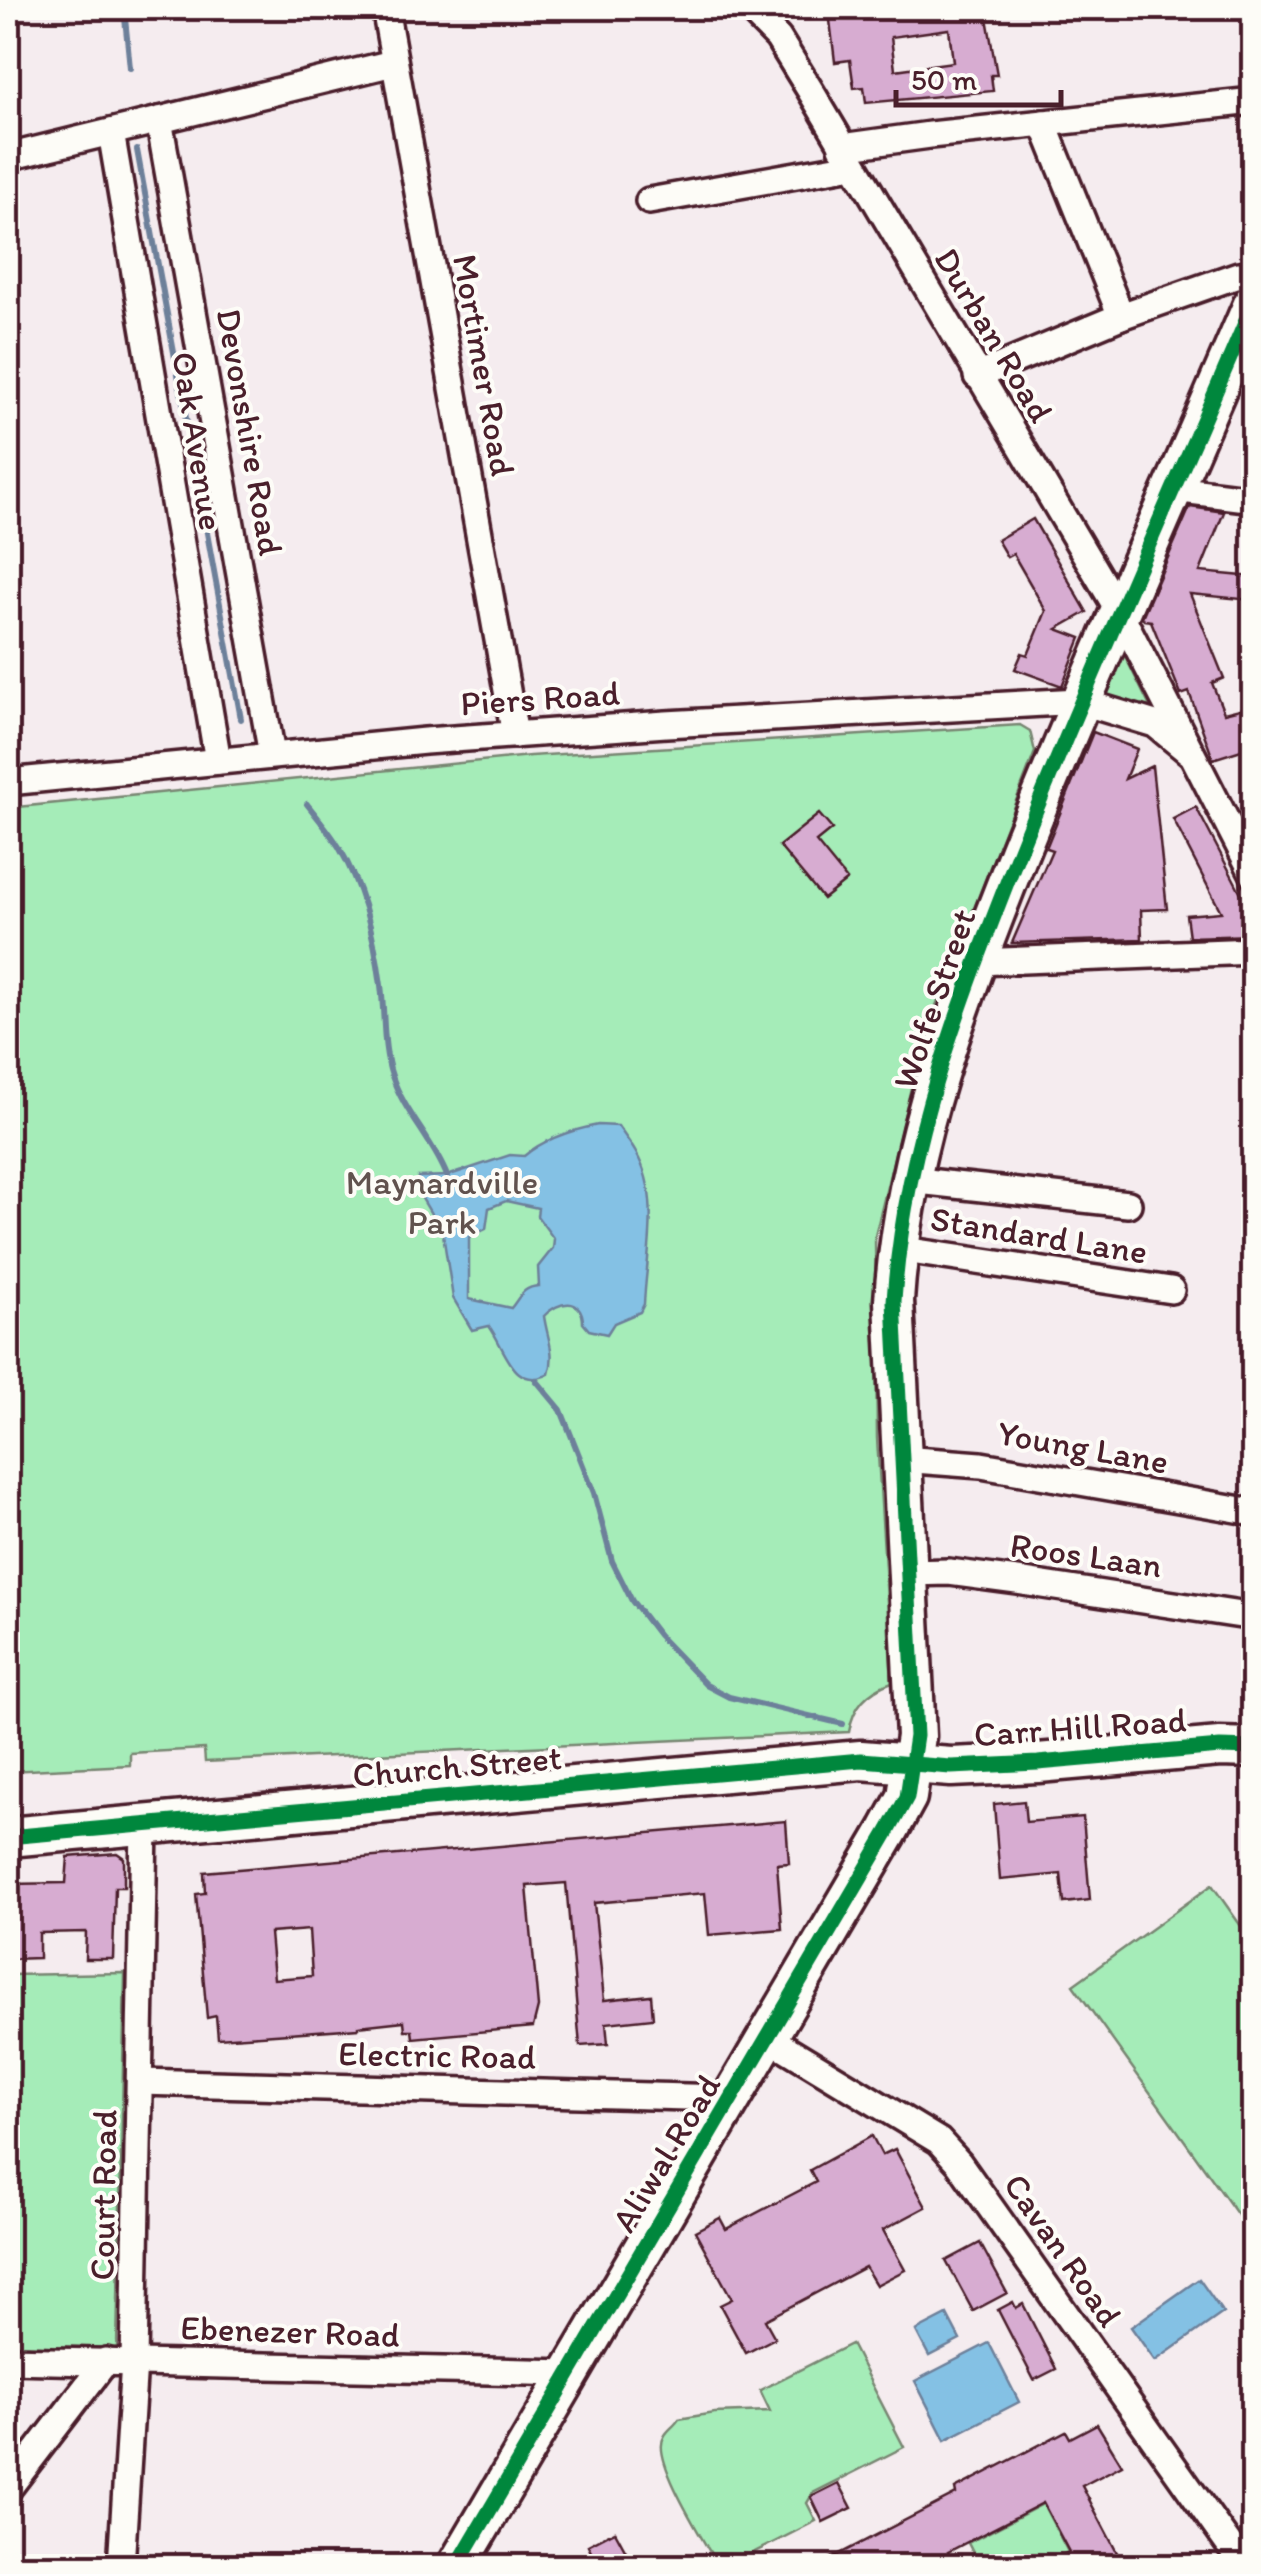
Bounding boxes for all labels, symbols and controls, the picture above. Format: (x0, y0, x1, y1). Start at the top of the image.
scale bar (896, 45, 1061, 107)
text: 50 m (911, 61, 977, 98)
street label: Durban Road (926, 240, 1062, 430)
street label: Mortimer Road (444, 251, 524, 479)
street label: Devonshire Road (208, 305, 292, 559)
street label: Oak Avenue (163, 349, 233, 533)
street label: Piers Road (459, 671, 621, 725)
street label: Wolfe Street (884, 903, 984, 1095)
park label: Maynardville Park (346, 1161, 538, 1243)
street label: Standard Lane (928, 1197, 1150, 1273)
street label: Young Lane (994, 1411, 1172, 1483)
street label: Roos Laan (1007, 1524, 1165, 1586)
street label: Carr Hill Road (972, 1699, 1188, 1755)
street label: Church Street (350, 1736, 564, 1796)
street label: Electric Road (338, 2032, 536, 2078)
street label: Aliwal Road (603, 2067, 729, 2239)
street label: Court Road (81, 2109, 125, 2281)
street label: Cavan Road (995, 2165, 1131, 2335)
street label: Ebenezer Road (180, 2306, 401, 2356)

